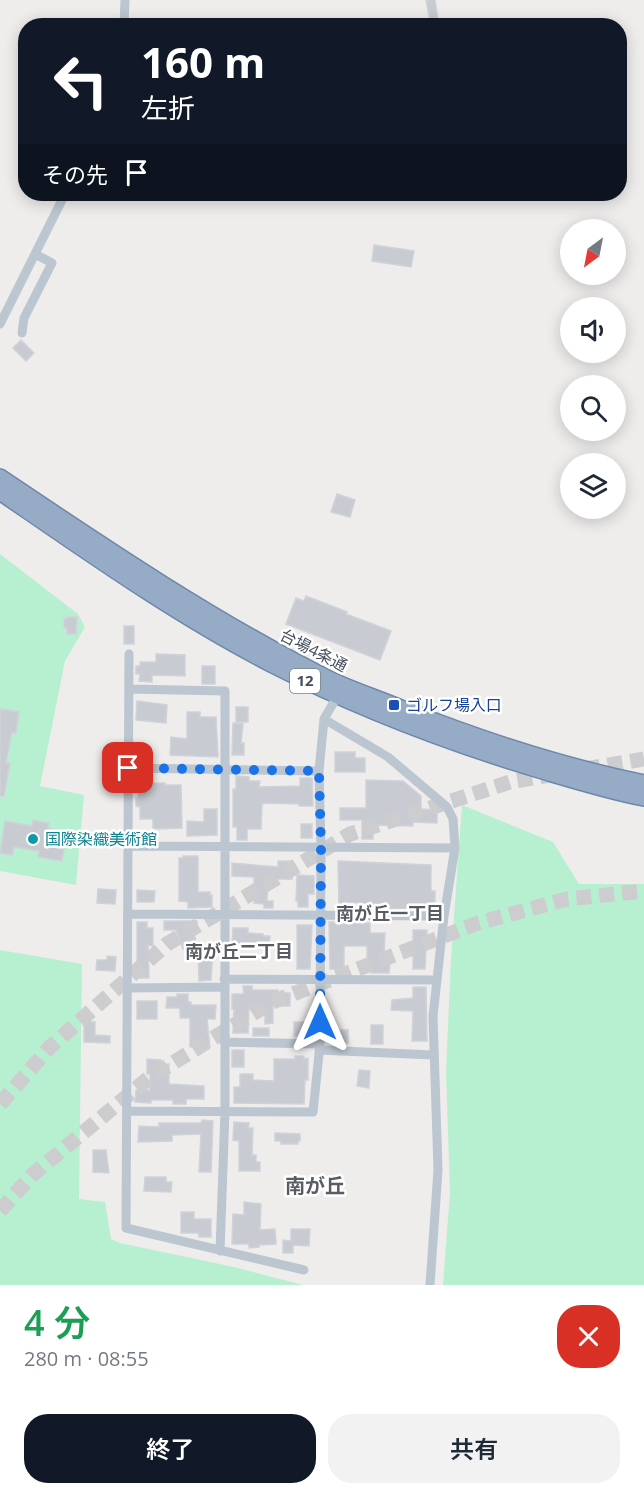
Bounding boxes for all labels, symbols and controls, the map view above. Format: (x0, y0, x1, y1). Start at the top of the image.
text: 160 m (141, 33, 265, 90)
icon: left (42, 42, 120, 120)
text: 左折 (141, 89, 195, 126)
icon: arrive (120, 156, 153, 189)
text: その先 (42, 159, 108, 189)
north arrow (560, 219, 626, 285)
map controls (560, 219, 626, 519)
button: sound (560, 297, 626, 363)
button: search (560, 375, 626, 441)
button: layers (560, 453, 626, 519)
street label: 台場4条通 (276, 624, 352, 676)
road number: 12 (290, 669, 320, 693)
place label: ゴルフ場入口 (406, 694, 502, 716)
marker: ゴルフ場入口 (387, 698, 401, 712)
pin (102, 742, 153, 793)
icon: arrive (111, 751, 144, 784)
place label: 国際染織美術館 (45, 828, 157, 850)
marker: 国際染織美術館 (26, 832, 40, 846)
district label: 南が丘一丁目 (336, 901, 444, 925)
district label: 南が丘二丁目 (185, 939, 293, 963)
position arrow (288, 990, 352, 1054)
district label: 南が丘 (285, 1172, 345, 1199)
text: 4 分 (24, 1298, 90, 1347)
button: close (557, 1305, 620, 1368)
text: 280 m · 08:55 (24, 1345, 149, 1372)
button: 終了 (24, 1414, 316, 1483)
button: 共有 (328, 1414, 620, 1483)

